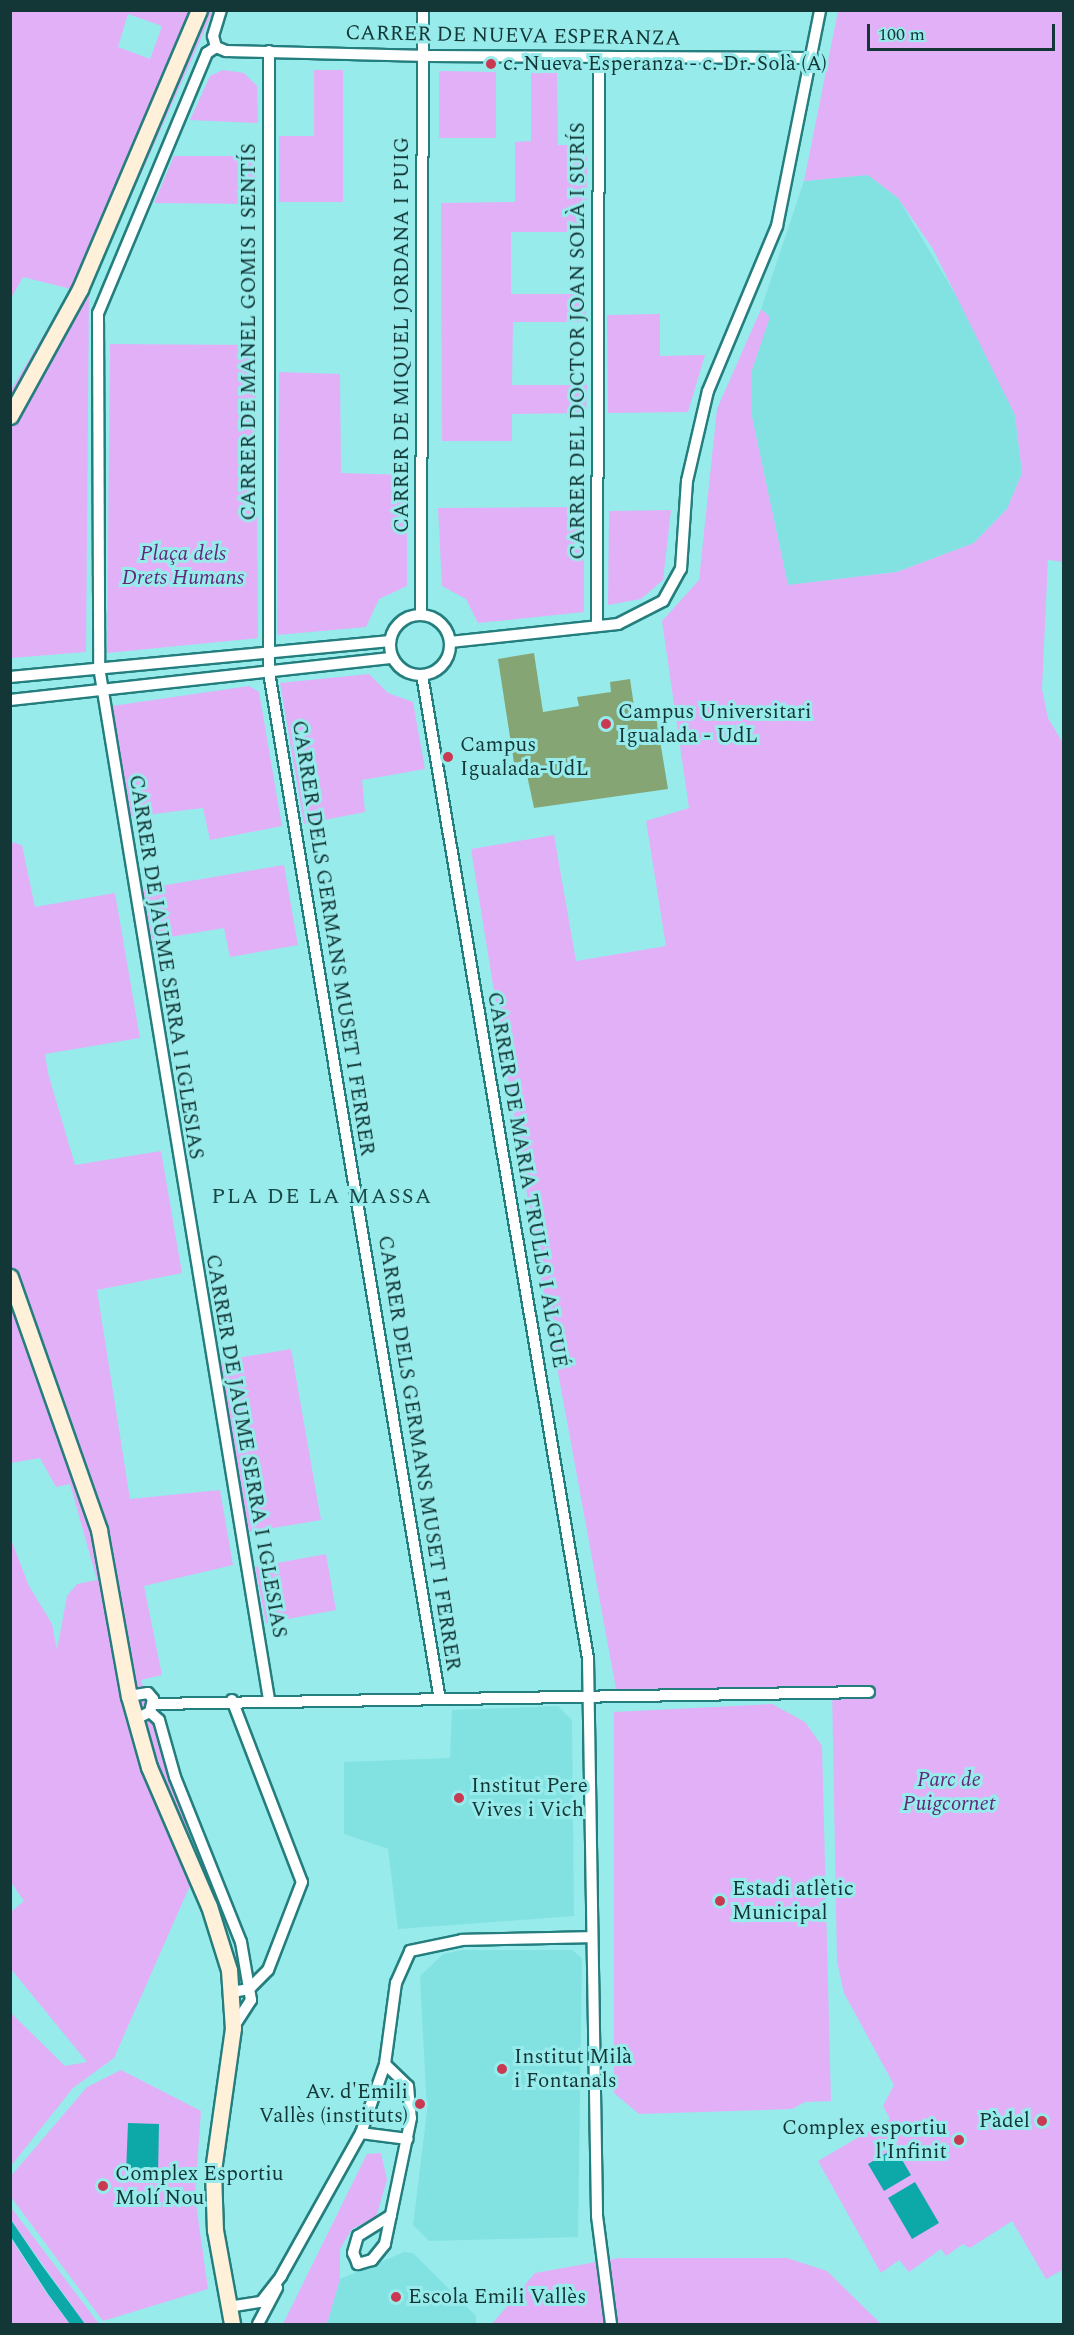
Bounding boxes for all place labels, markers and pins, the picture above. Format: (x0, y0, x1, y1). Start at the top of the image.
place label: c. Nueva Esperanza - c. Dr. Solà (A) (503, 51, 827, 77)
marker: c. Nueva Esperanza - c. Dr. Solà (A) (484, 57, 498, 71)
place label: Campus Universitari Igualada - UdL (618, 699, 812, 749)
marker: Campus Universitari Igualada - UdL (599, 717, 613, 731)
place label: Campus Igualada-UdL (460, 732, 589, 782)
marker: Campus Igualada-UdL (441, 750, 455, 764)
place label: Institut Pere Vives i Vich (471, 1773, 588, 1823)
marker: Institut Pere Vives i Vich (452, 1791, 466, 1805)
place label: Estadi atlètic Municipal (732, 1876, 854, 1926)
marker: Estadi atlètic Municipal (713, 1894, 727, 1908)
place label: Institut Milà i Fontanals (514, 2044, 632, 2094)
marker: Institut Milà i Fontanals (495, 2062, 509, 2076)
place label: Av. d'Emili Vallès (instituts) (259, 2079, 408, 2129)
marker: Av. d'Emili Vallès (instituts) (413, 2097, 427, 2111)
place label: Pàdel (979, 2108, 1030, 2134)
marker: Pàdel (1035, 2114, 1049, 2128)
place label: Complex esportiu l'Infinit (782, 2115, 947, 2165)
marker: Complex esportiu l'Infinit (952, 2133, 966, 2147)
place label: Complex Esportiu Molí Nou (115, 2161, 284, 2211)
marker: Complex Esportiu Molí Nou (96, 2179, 110, 2193)
place label: Escola Emili Vallès (408, 2284, 586, 2310)
marker: Escola Emili Vallès (389, 2290, 403, 2304)

